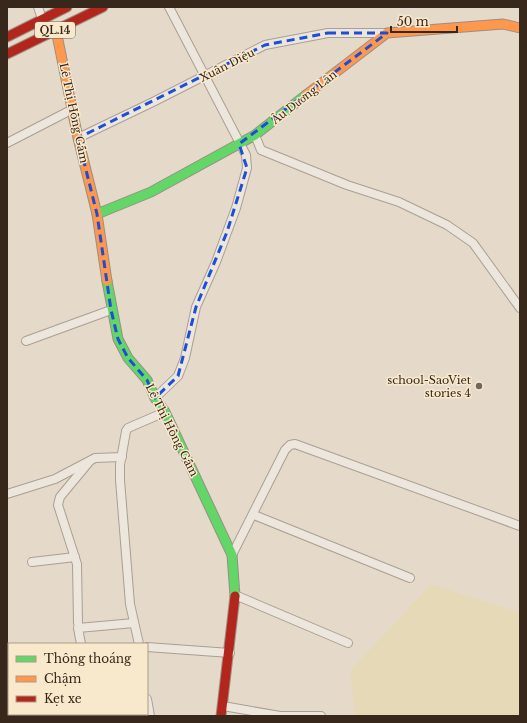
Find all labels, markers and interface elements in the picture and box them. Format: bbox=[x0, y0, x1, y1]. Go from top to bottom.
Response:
scale bar bbox=[391, 8, 457, 34]
text: 50 m bbox=[397, 14, 429, 29]
road number: QL.14 bbox=[35, 22, 75, 38]
street label: Xuân Diệu bbox=[197, 45, 258, 85]
street label: Lê Thị Hồng Gấm bbox=[57, 62, 92, 165]
street label: Âu Dương Lân bbox=[268, 67, 340, 128]
place label: school-SaoViet stories 4 bbox=[387, 373, 472, 400]
street label: Lê Thị Hồng Gấm bbox=[143, 381, 202, 479]
marker: school-SaoViet stories 4 bbox=[474, 381, 484, 391]
legend bbox=[8, 643, 148, 715]
text: Thông thoáng bbox=[44, 651, 132, 666]
text: Chậm bbox=[44, 671, 82, 686]
text: Kẹt xe bbox=[44, 691, 82, 706]

